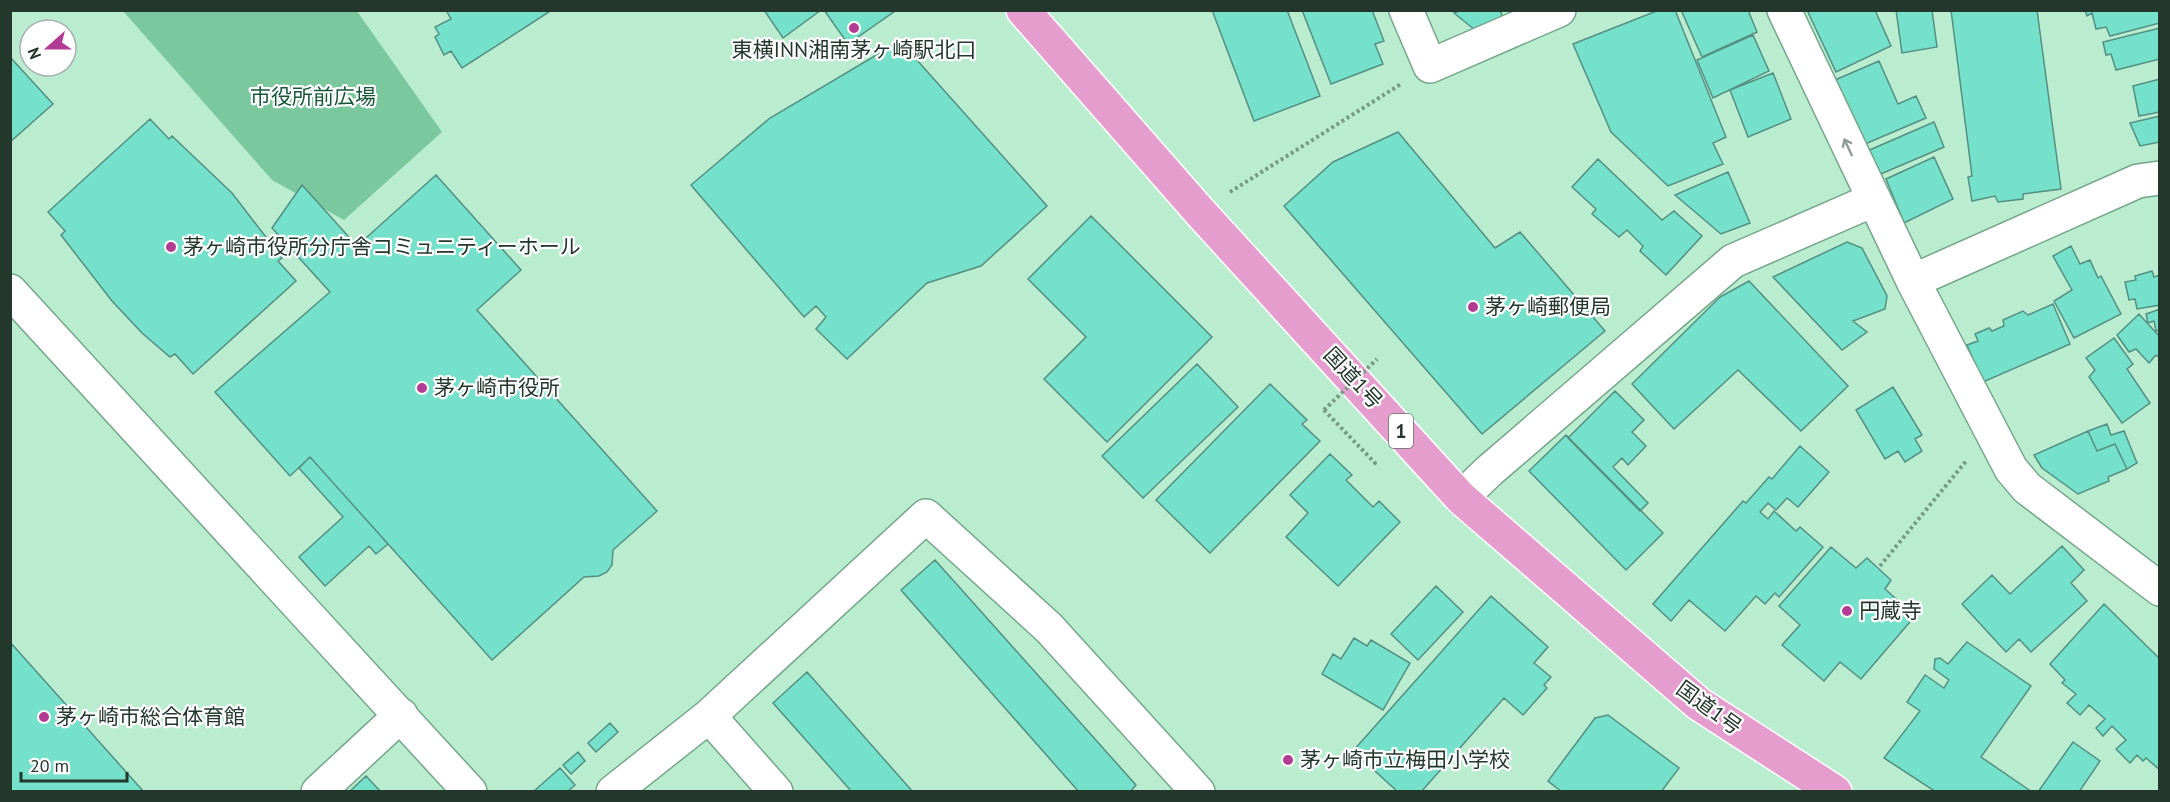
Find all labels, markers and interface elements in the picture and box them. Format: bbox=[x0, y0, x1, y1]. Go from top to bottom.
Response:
north arrow bbox=[18, 18, 78, 78]
marker: 東横INN湘南茅ヶ崎駅北口 bbox=[847, 21, 861, 35]
place label: 東横INN湘南茅ヶ崎駅北口 bbox=[732, 36, 976, 63]
text: N bbox=[23, 45, 45, 62]
park label: 市役所前広場 bbox=[250, 83, 376, 110]
one-way arrow bbox=[1842, 138, 1854, 156]
place label: 茅ヶ崎市役所分庁舎コミュニティーホール bbox=[183, 233, 581, 260]
marker: 茅ヶ崎市役所分庁舎コミュニティーホール bbox=[164, 240, 178, 254]
place label: 茅ヶ崎郵便局 bbox=[1485, 293, 1611, 320]
marker: 茅ヶ崎郵便局 bbox=[1466, 300, 1480, 314]
street label: 国道1号 bbox=[1318, 341, 1389, 414]
place label: 茅ヶ崎市役所 bbox=[434, 374, 560, 401]
marker: 茅ヶ崎市役所 bbox=[415, 381, 429, 395]
road number: 1 bbox=[1389, 414, 1413, 448]
place label: 円蔵寺 bbox=[1859, 597, 1922, 624]
marker: 円蔵寺 bbox=[1840, 604, 1854, 618]
street label: 国道1号 bbox=[1671, 675, 1747, 740]
place label: 茅ヶ崎市総合体育館 bbox=[56, 703, 245, 730]
marker: 茅ヶ崎市総合体育館 bbox=[37, 710, 51, 724]
scale bar bbox=[21, 745, 128, 783]
place label: 茅ヶ崎市立梅田小学校 bbox=[1300, 746, 1510, 773]
marker: 茅ヶ崎市立梅田小学校 bbox=[1281, 753, 1295, 767]
text: 20 m bbox=[30, 754, 69, 777]

